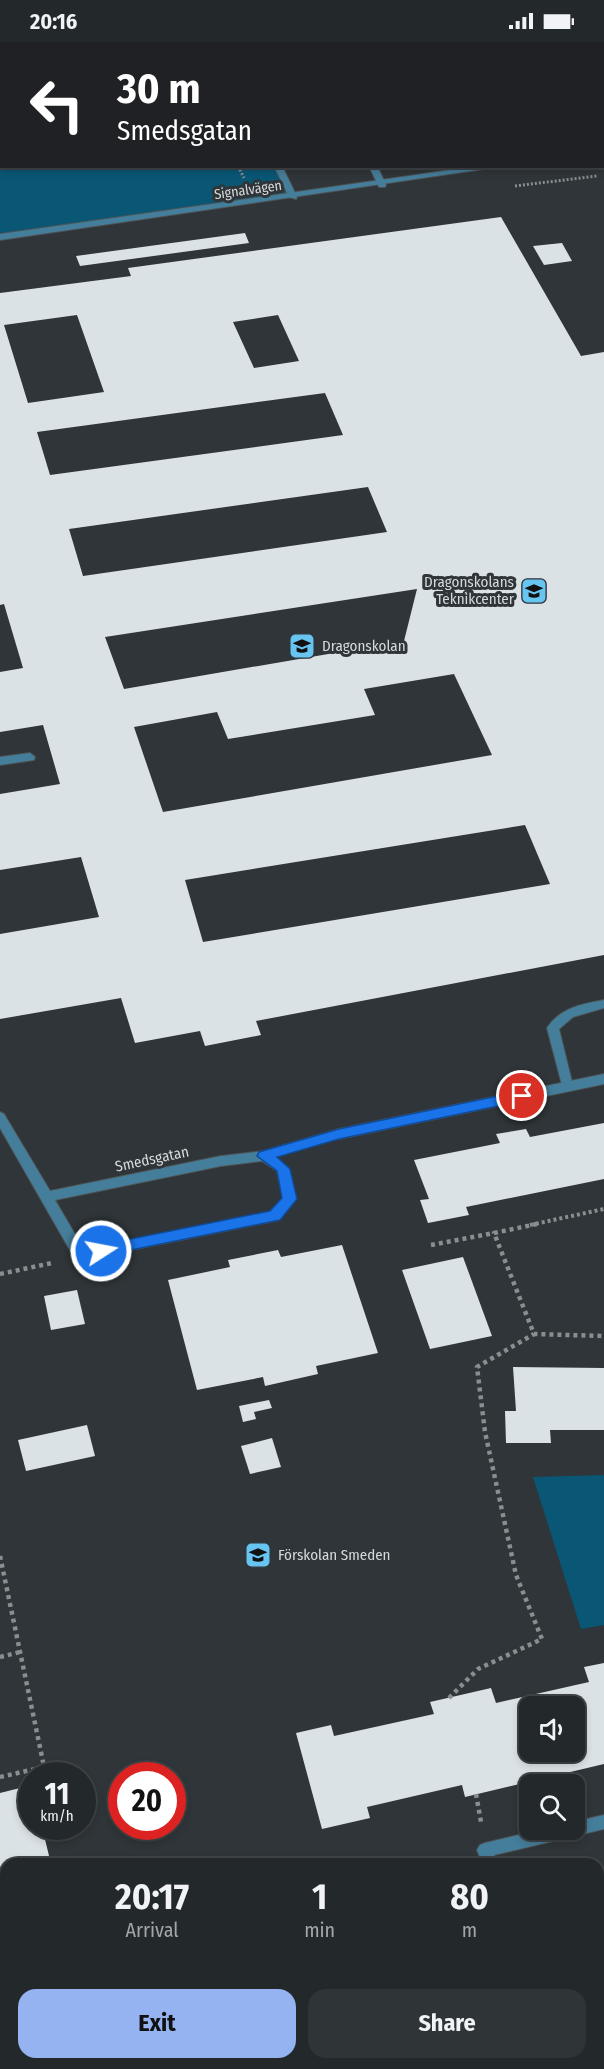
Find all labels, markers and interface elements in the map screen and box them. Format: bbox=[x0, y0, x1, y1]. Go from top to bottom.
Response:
text: 20:16 bbox=[30, 8, 77, 35]
text: 30 m bbox=[117, 64, 201, 114]
icon: left bbox=[18, 66, 96, 144]
text: Smedsgatan bbox=[117, 115, 252, 147]
street label: Signalvägen bbox=[213, 177, 283, 203]
place label: Dragonskolans Teknikcenter bbox=[424, 573, 515, 608]
school or university icon: Dragonskolans Teknikcenter bbox=[519, 576, 549, 606]
school or university icon: Dragonskolan bbox=[287, 631, 317, 661]
place label: Dragonskolan bbox=[322, 637, 406, 655]
pin bbox=[496, 1070, 547, 1121]
icon: arrive bbox=[505, 1079, 538, 1112]
street label: Smedsgatan bbox=[113, 1142, 191, 1176]
position arrow bbox=[69, 1219, 133, 1283]
school or university icon: Förskolan Smeden bbox=[243, 1540, 273, 1570]
place label: Förskolan Smeden bbox=[278, 1546, 391, 1564]
map controls bbox=[519, 1696, 585, 1840]
button: sound bbox=[519, 1696, 585, 1762]
speed limit sign: 20 bbox=[108, 1762, 186, 1840]
button: search bbox=[519, 1774, 585, 1840]
text: 11 bbox=[45, 1776, 69, 1812]
text: km/h bbox=[40, 1807, 74, 1825]
text: 20:17 bbox=[115, 1875, 189, 1919]
text: 1 bbox=[312, 1875, 327, 1919]
text: 80 bbox=[450, 1875, 489, 1919]
text: Arrival bbox=[126, 1918, 179, 1942]
text: min bbox=[304, 1918, 335, 1942]
text: m bbox=[462, 1918, 477, 1942]
button: Exit bbox=[18, 1989, 296, 2058]
button: Share bbox=[308, 1989, 586, 2058]

